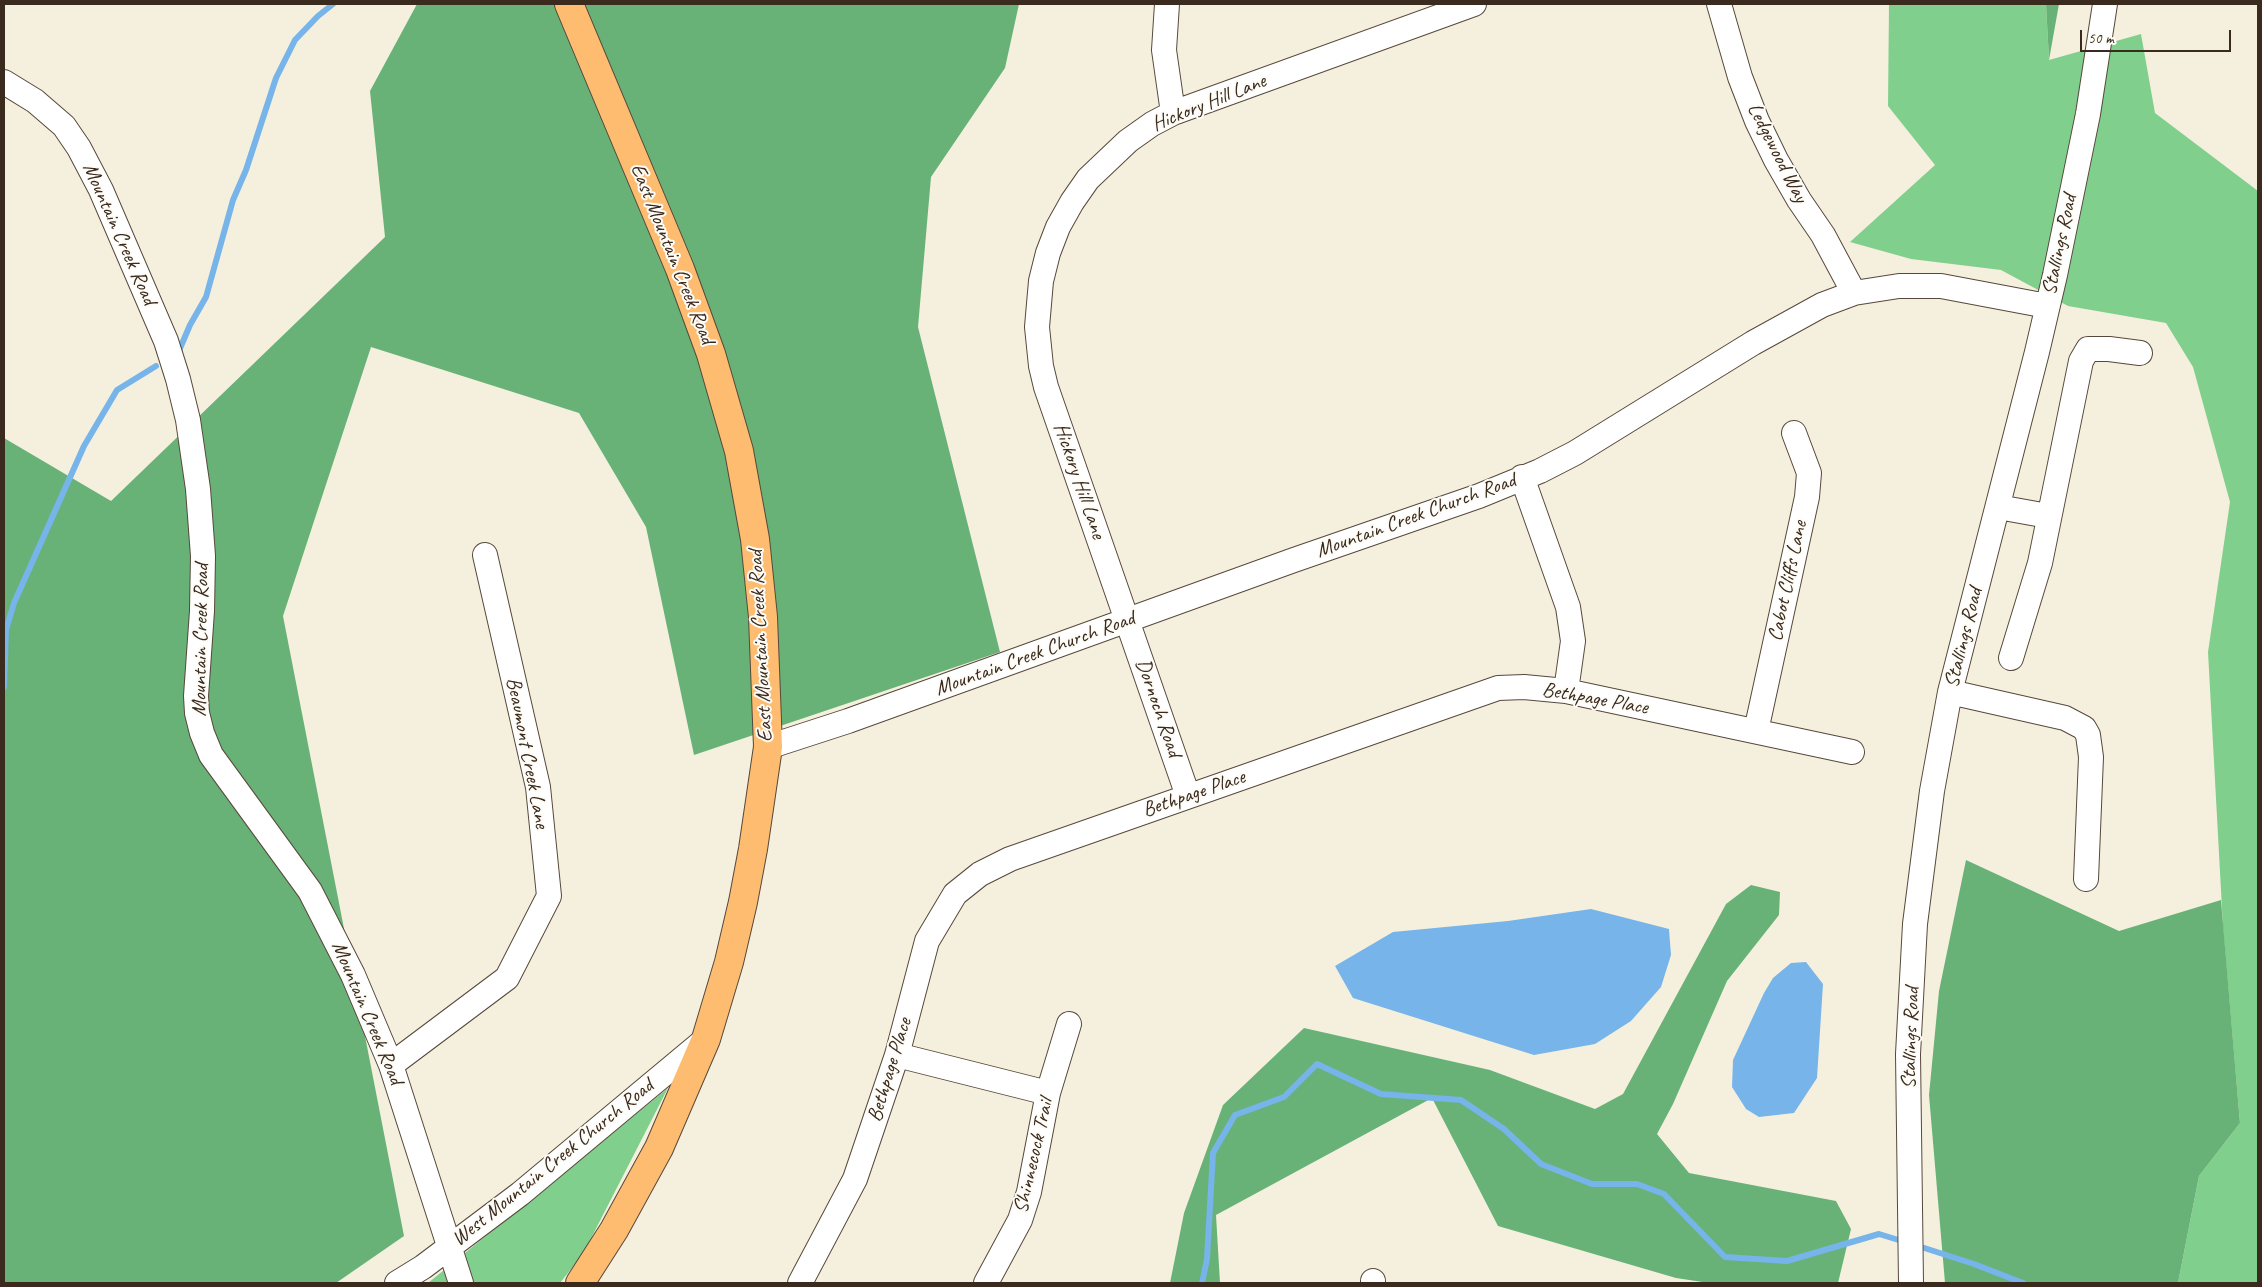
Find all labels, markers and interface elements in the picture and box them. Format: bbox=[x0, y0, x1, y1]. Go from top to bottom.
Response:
scale bar bbox=[2082, 20, 2233, 52]
text: 50 m bbox=[2088, 29, 2114, 48]
street label: Hickory Hill Lane bbox=[1148, 69, 1270, 137]
street label: Ledgewood Way bbox=[1741, 99, 1813, 207]
street label: Mountain Creek Road bbox=[76, 159, 162, 309]
street label: East Mountain Creek Road bbox=[624, 160, 720, 348]
street label: Stallings Road bbox=[2037, 192, 2083, 298]
street label: Hickory Hill Lane bbox=[1047, 420, 1111, 542]
street label: Mountain Creek Church Road bbox=[1313, 468, 1519, 564]
street label: Cabot Cliffs Lane bbox=[1763, 519, 1813, 643]
street label: East Mountain Creek Road bbox=[743, 549, 779, 743]
street label: Mountain Creek Road bbox=[187, 563, 215, 717]
street label: Stallings Road bbox=[1939, 585, 1989, 691]
street label: Mountain Creek Church Road bbox=[932, 606, 1138, 702]
street label: Dornoch Road bbox=[1129, 656, 1187, 760]
street label: Beaumont Creek Lane bbox=[500, 675, 554, 831]
street label: Bethpage Place bbox=[1540, 677, 1650, 721]
street label: Bethpage Place bbox=[1139, 765, 1249, 823]
street label: Mountain Creek Road bbox=[326, 938, 408, 1088]
street label: Stallings Road bbox=[1897, 987, 1925, 1089]
street label: Bethpage Place bbox=[862, 1015, 918, 1125]
street label: West Mountain Creek Church Road bbox=[447, 1074, 659, 1252]
street label: Shinnecock Trail bbox=[1009, 1096, 1059, 1216]

